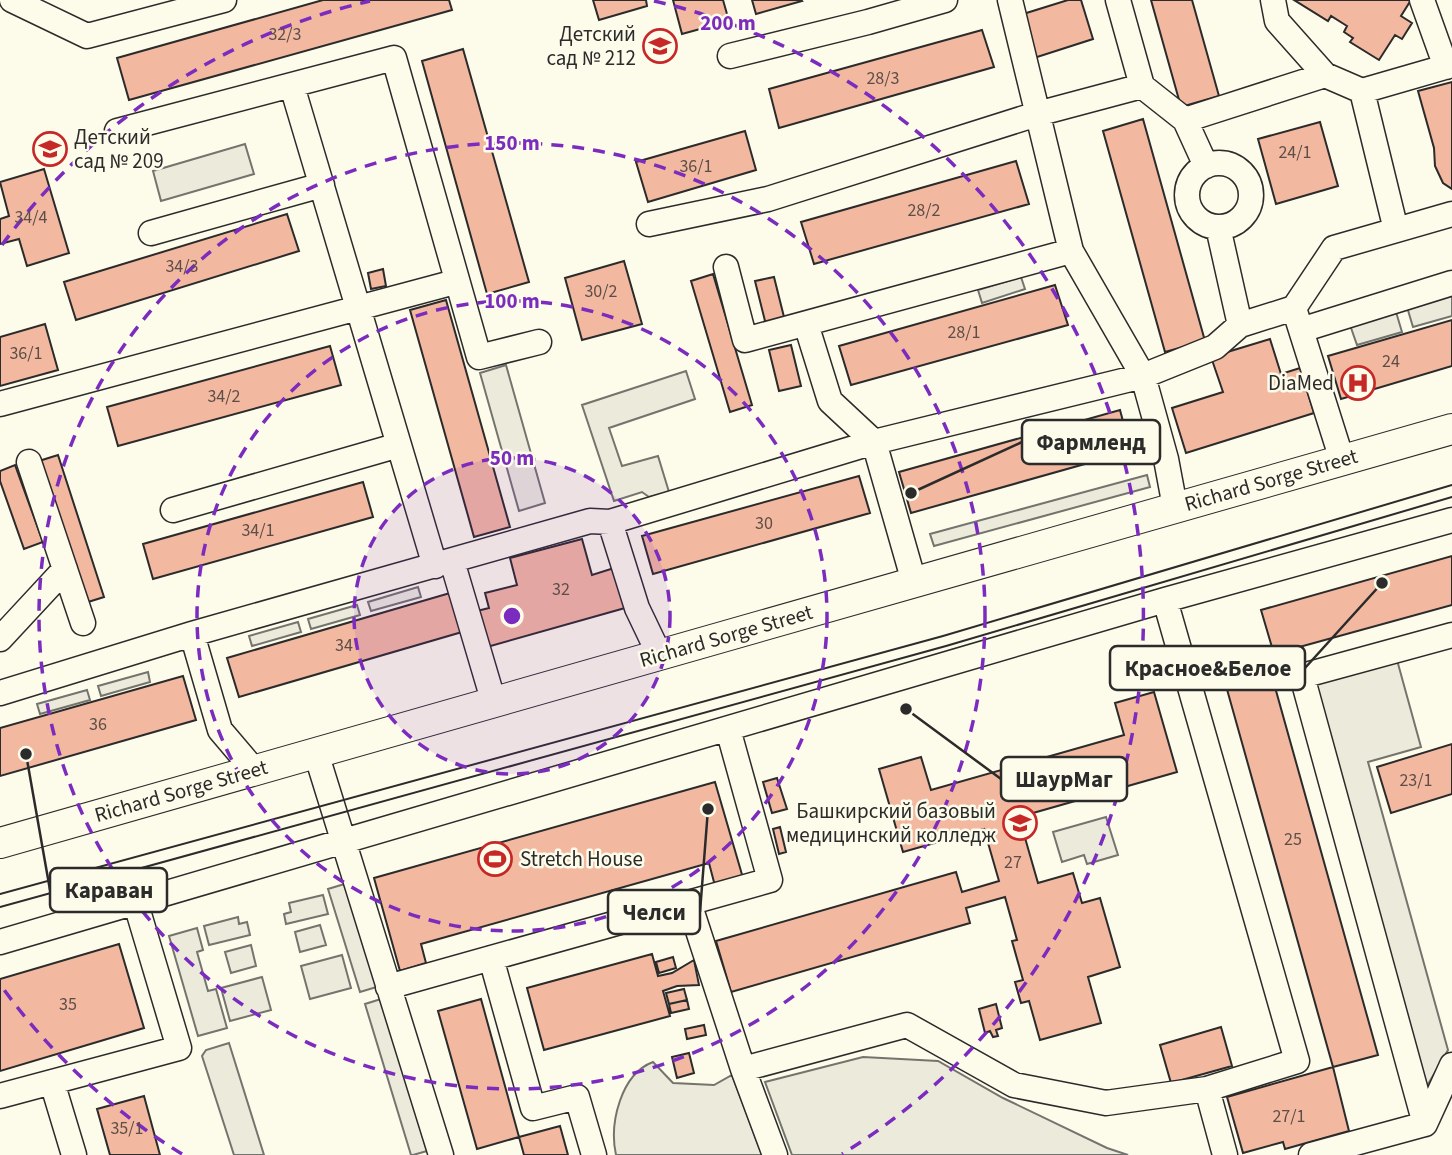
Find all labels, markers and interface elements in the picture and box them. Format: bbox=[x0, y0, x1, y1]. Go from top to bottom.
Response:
text: 200 m bbox=[700, 8, 756, 38]
place label: Детский сад № 212 bbox=[546, 19, 636, 73]
house number: 32/3 bbox=[268, 22, 302, 47]
school or university icon: Детский сад № 212 bbox=[641, 27, 679, 65]
house number: 28/3 bbox=[866, 66, 900, 91]
place label: Детский сад № 209 bbox=[74, 122, 164, 176]
text: 150 m bbox=[484, 128, 540, 158]
school or university icon: Детский сад № 209 bbox=[31, 130, 69, 168]
house number: 24/1 bbox=[1278, 140, 1312, 165]
house number: 36/1 bbox=[679, 154, 713, 179]
house number: 28/2 bbox=[907, 198, 941, 223]
house number: 34/4 bbox=[14, 205, 48, 230]
house number: 34/3 bbox=[165, 254, 199, 279]
house number: 30/2 bbox=[584, 279, 618, 304]
text: 100 m bbox=[484, 286, 540, 316]
house number: 28/1 bbox=[947, 320, 981, 345]
house number: 36/1 bbox=[9, 341, 43, 366]
house number: 24 bbox=[1382, 349, 1400, 374]
hospital icon: DiaMed bbox=[1339, 364, 1377, 402]
place label: DiaMed bbox=[1268, 368, 1334, 398]
house number: 34/2 bbox=[207, 384, 241, 409]
callout: Фармленд bbox=[1022, 420, 1160, 464]
text: Фармленд bbox=[1036, 426, 1146, 459]
street label: Richard Sorge Street bbox=[1181, 441, 1361, 519]
text: 50 m bbox=[490, 443, 534, 473]
house number: 30 bbox=[755, 511, 773, 536]
house number: 34/1 bbox=[241, 518, 275, 543]
house number: 32 bbox=[552, 577, 570, 602]
street label: Richard Sorge Street bbox=[636, 597, 816, 675]
centre of rings bbox=[500, 604, 524, 628]
house number: 34 bbox=[335, 633, 353, 658]
callout: Красное&Белое bbox=[1110, 646, 1305, 690]
text: Красное&Белое bbox=[1125, 652, 1292, 685]
house number: 36 bbox=[89, 712, 107, 737]
street label: Richard Sorge Street bbox=[91, 752, 271, 830]
callout: ШаурМаг bbox=[1001, 757, 1127, 801]
text: ШаурМаг bbox=[1015, 763, 1113, 796]
house number: 23/1 bbox=[1399, 768, 1433, 793]
place label: Башкирский базовый медицинский колледж bbox=[786, 796, 997, 850]
school or university icon: Башкирский базовый медицинский колледж bbox=[1001, 804, 1039, 842]
house number: 25 bbox=[1284, 827, 1302, 852]
sports icon: Stretch House bbox=[476, 840, 514, 878]
place label: Stretch House bbox=[520, 844, 643, 874]
house number: 27 bbox=[1004, 850, 1022, 875]
callout: Караван bbox=[50, 868, 167, 912]
text: Караван bbox=[65, 874, 153, 907]
callout: Челси bbox=[608, 890, 700, 934]
text: Челси bbox=[622, 896, 686, 929]
house number: 35 bbox=[59, 992, 77, 1017]
house number: 27/1 bbox=[1272, 1104, 1306, 1129]
house number: 35/1 bbox=[110, 1116, 144, 1141]

